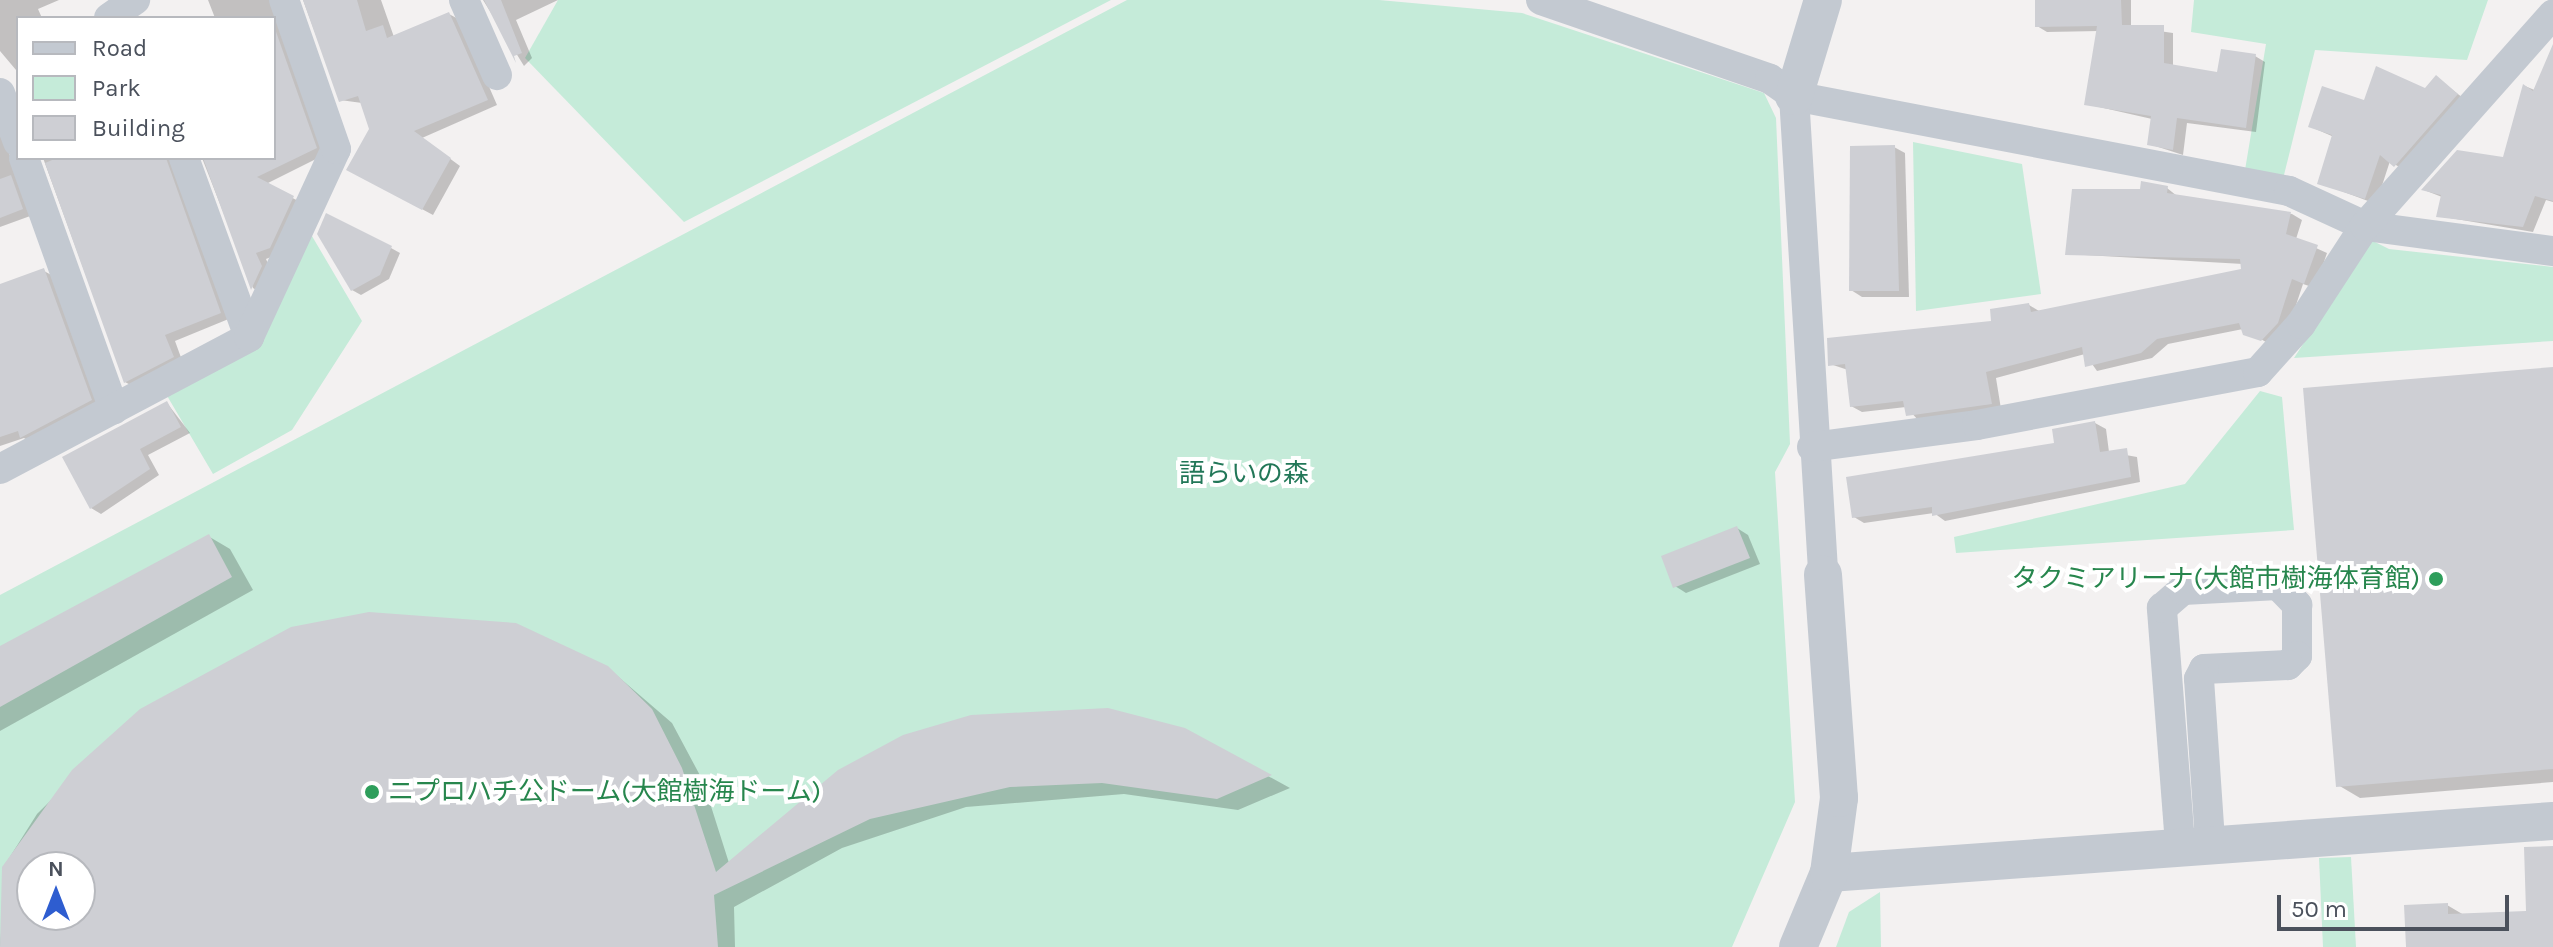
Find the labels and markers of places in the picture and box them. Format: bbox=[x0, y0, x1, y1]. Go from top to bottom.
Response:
place label: タクミアリーナ(大館市樹海体育館) bbox=[2012, 563, 2420, 595]
marker: タクミアリーナ(大館市樹海体育館) bbox=[2427, 570, 2445, 588]
place label: ニプロハチ公ドーム(大館樹海ドーム) bbox=[388, 776, 822, 808]
marker: ニプロハチ公ドーム(大館樹海ドーム) bbox=[363, 783, 381, 801]

